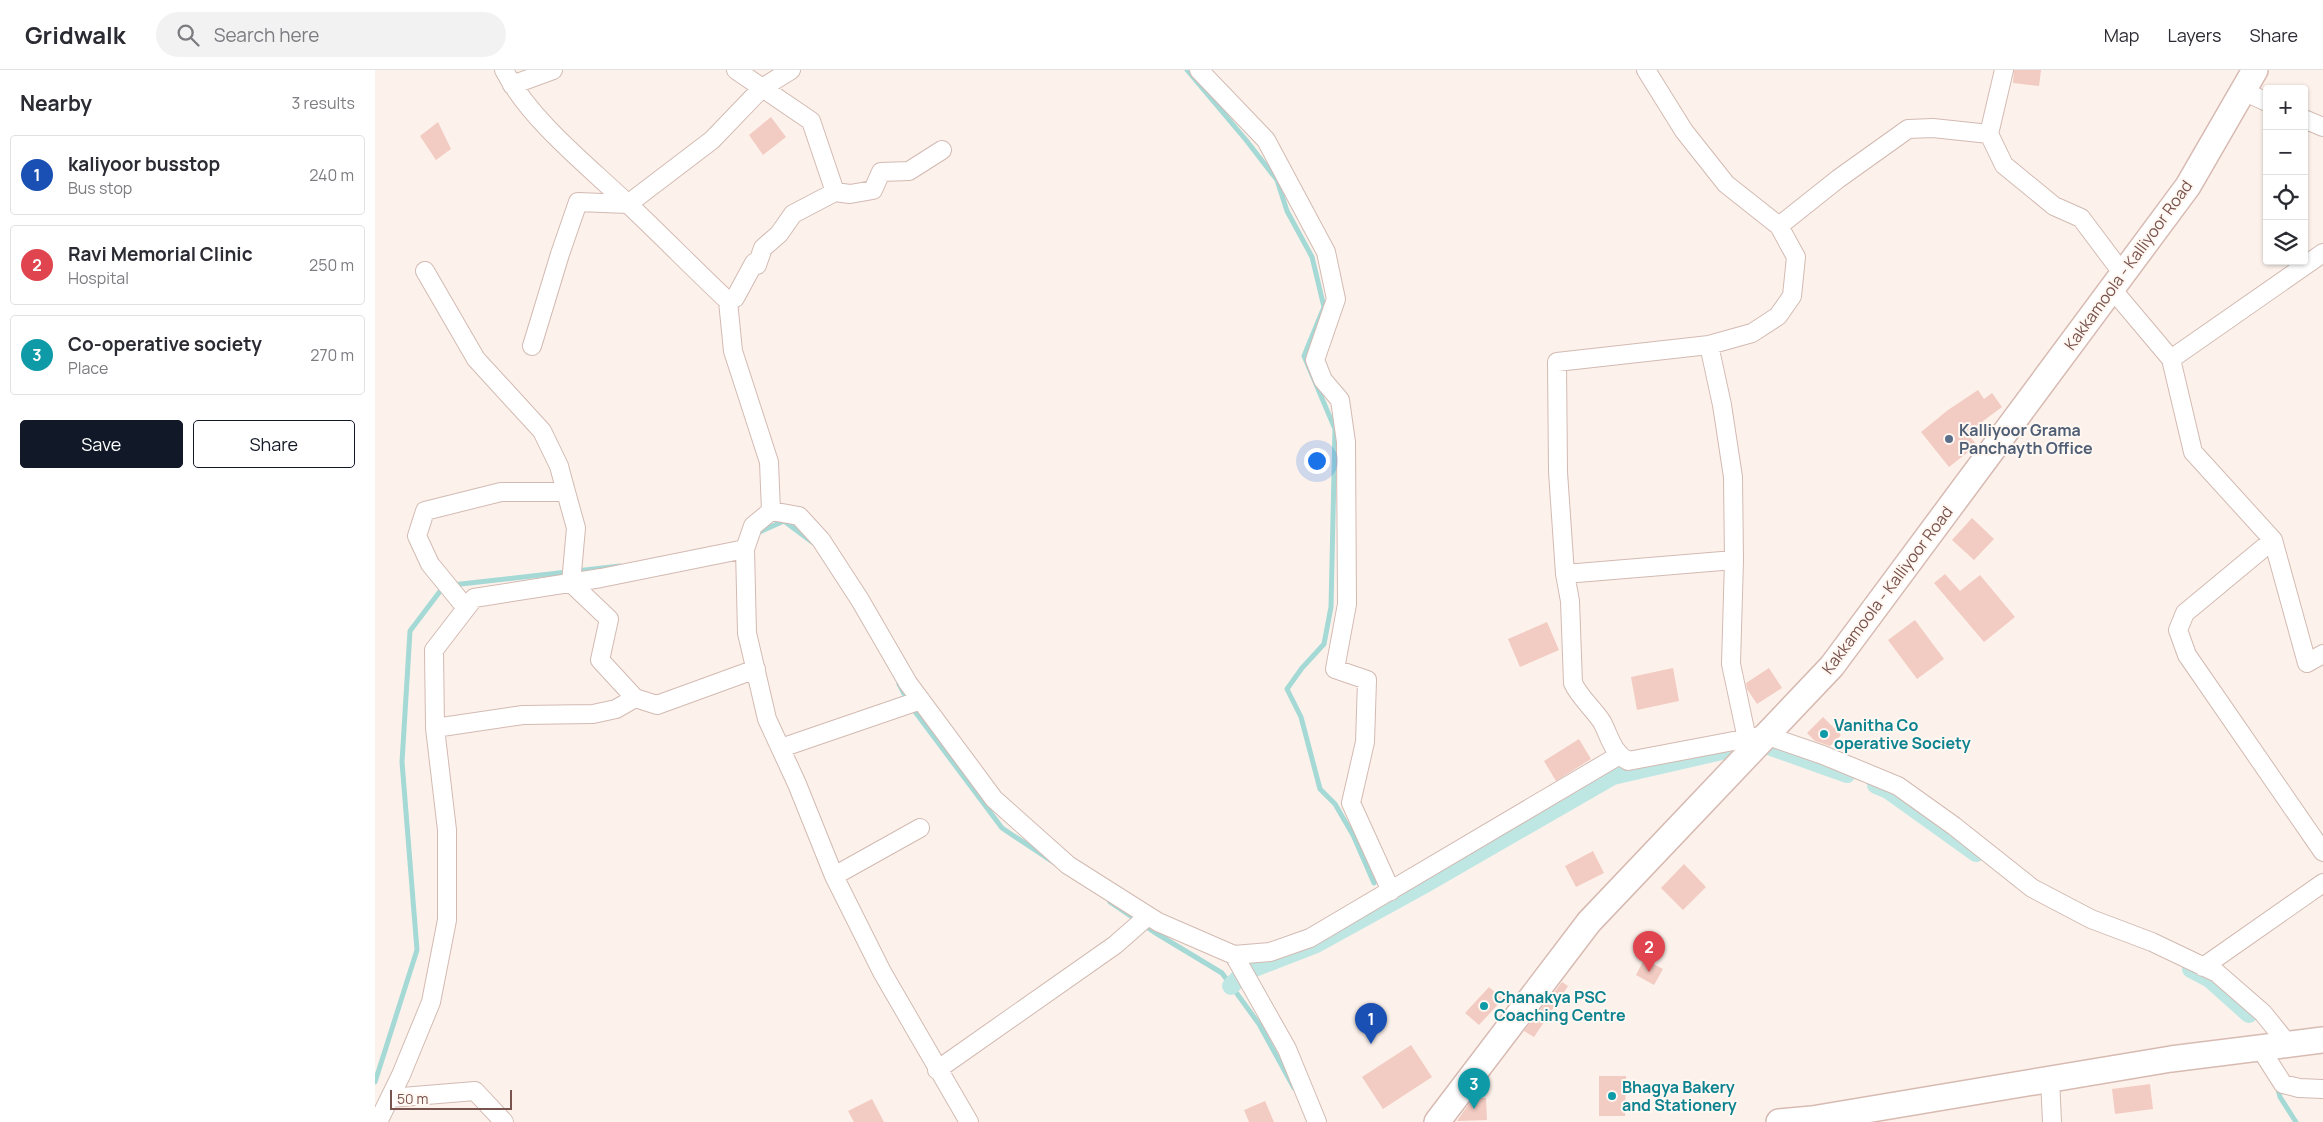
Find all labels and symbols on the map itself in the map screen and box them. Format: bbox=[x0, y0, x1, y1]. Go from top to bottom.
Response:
street label: Kakkamoola - Kalliyoor Road bbox=[2059, 176, 2197, 354]
place label: Kalliyoor Grama Panchayth Office bbox=[1959, 419, 2093, 459]
marker: Kalliyoor Grama Panchayth Office bbox=[1943, 433, 1955, 445]
your location bbox=[1304, 448, 1330, 474]
street label: Kakkamoola - Kalliyoor Road bbox=[1817, 502, 1957, 678]
place label: Vanitha Co operative Society bbox=[1834, 714, 1971, 754]
marker: Vanitha Co operative Society bbox=[1818, 728, 1830, 740]
pin: 2 bbox=[1633, 931, 1665, 972]
place label: Chanakya PSC Coaching Centre bbox=[1494, 986, 1626, 1026]
marker: Chanakya PSC Coaching Centre bbox=[1478, 1000, 1490, 1012]
pin: 1 bbox=[1355, 1003, 1387, 1044]
pin: 3 bbox=[1458, 1068, 1490, 1109]
place label: Bhagya Bakery and Stationery bbox=[1622, 1076, 1737, 1116]
scale bar bbox=[390, 1087, 513, 1110]
marker: Bhagya Bakery and Stationery bbox=[1606, 1090, 1618, 1102]

